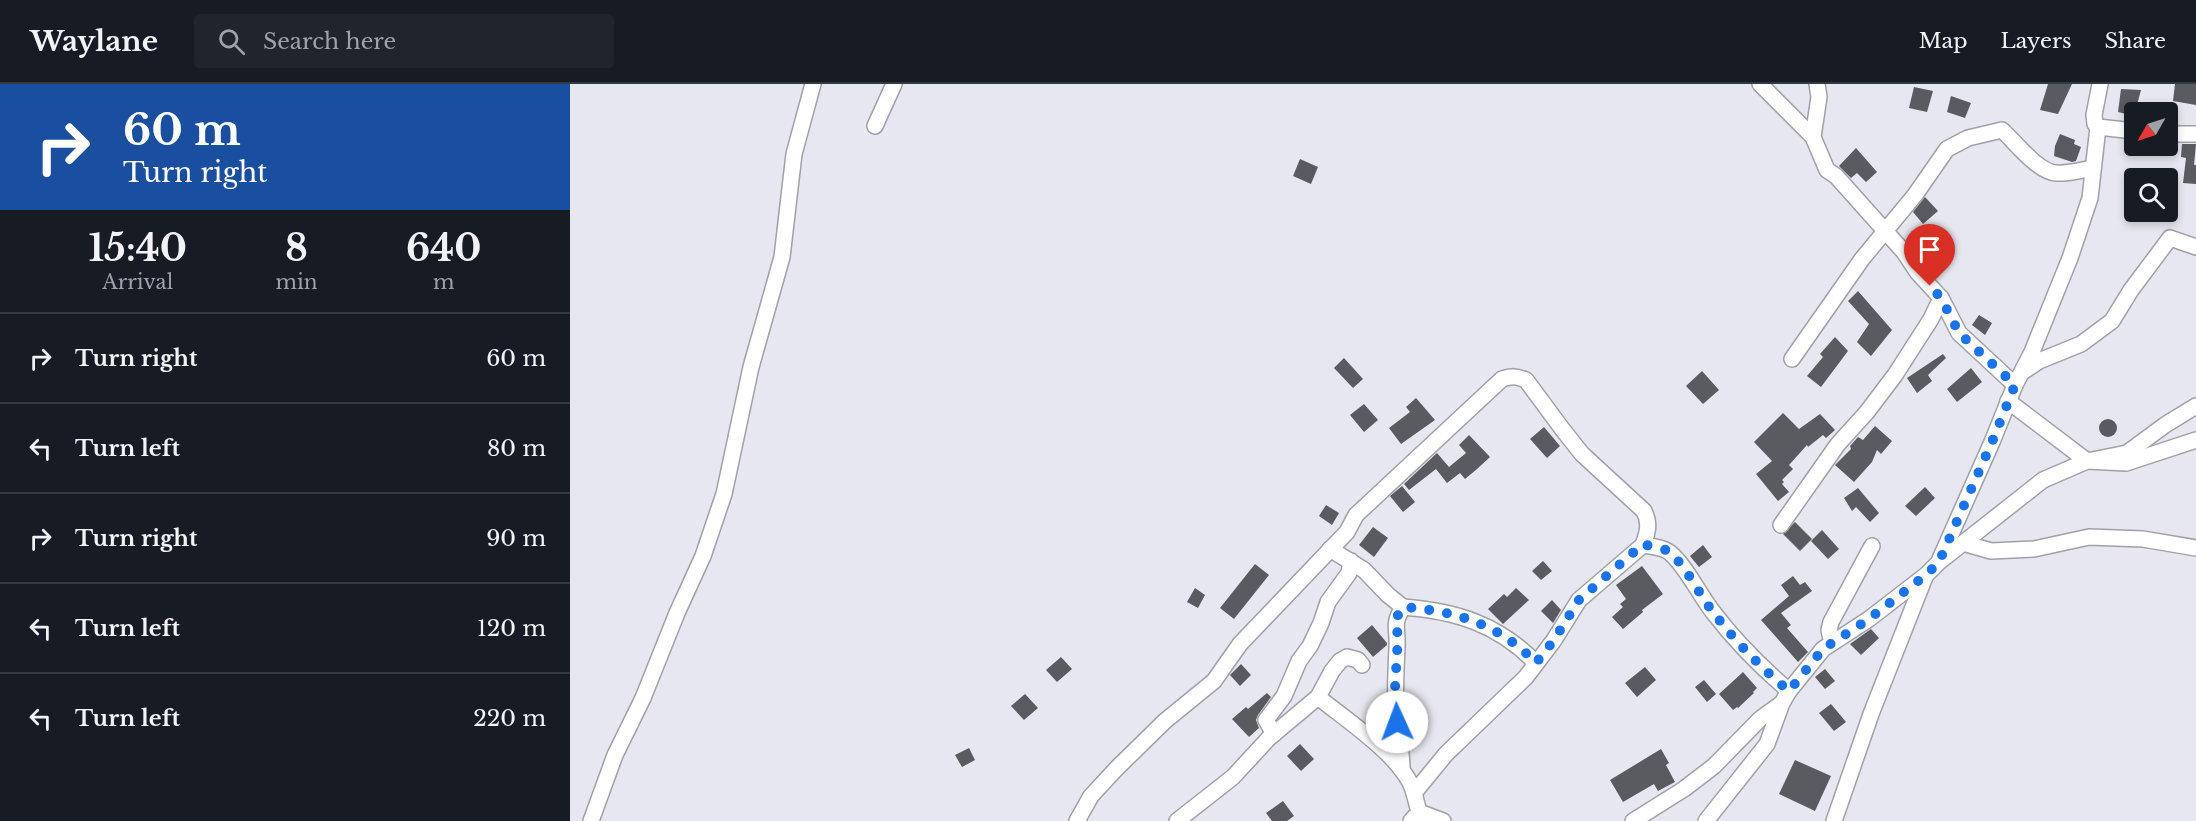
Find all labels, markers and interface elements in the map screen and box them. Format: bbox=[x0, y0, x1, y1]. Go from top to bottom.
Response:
search box bbox=[194, 14, 614, 68]
text: Waylane bbox=[30, 24, 158, 59]
icon: search bbox=[215, 25, 248, 58]
text: Search here bbox=[263, 28, 396, 55]
text: Map bbox=[1919, 28, 1968, 54]
text: Layers bbox=[2001, 28, 2072, 54]
text: Share bbox=[2105, 28, 2166, 54]
north arrow bbox=[2124, 102, 2178, 156]
map controls bbox=[2124, 102, 2178, 222]
text: 60 m bbox=[123, 104, 241, 156]
icon: right bbox=[24, 108, 102, 186]
text: Turn right bbox=[123, 156, 267, 189]
button: search bbox=[2124, 168, 2178, 222]
pin bbox=[1904, 224, 1955, 286]
text: 15:40 bbox=[89, 226, 187, 271]
text: 8 bbox=[285, 226, 308, 271]
text: 640 bbox=[406, 226, 481, 271]
icon: arrive bbox=[1913, 233, 1946, 266]
text: Arrival bbox=[102, 270, 173, 294]
text: min bbox=[276, 270, 318, 294]
text: m bbox=[433, 270, 455, 294]
icon: right bbox=[24, 342, 57, 375]
text: Turn right bbox=[75, 345, 197, 372]
text: 60 m bbox=[486, 345, 546, 372]
icon: left bbox=[24, 432, 57, 465]
text: Turn left bbox=[75, 435, 180, 462]
text: 80 m bbox=[487, 435, 546, 462]
icon: right bbox=[24, 522, 57, 555]
text: Turn right bbox=[75, 525, 197, 552]
text: 90 m bbox=[486, 525, 546, 552]
icon: left bbox=[24, 612, 57, 645]
text: Turn left bbox=[75, 615, 180, 642]
text: 120 m bbox=[477, 615, 546, 642]
position arrow bbox=[1365, 690, 1429, 754]
icon: left bbox=[24, 702, 57, 735]
text: Turn left bbox=[75, 705, 180, 732]
text: 220 m bbox=[473, 705, 546, 732]

